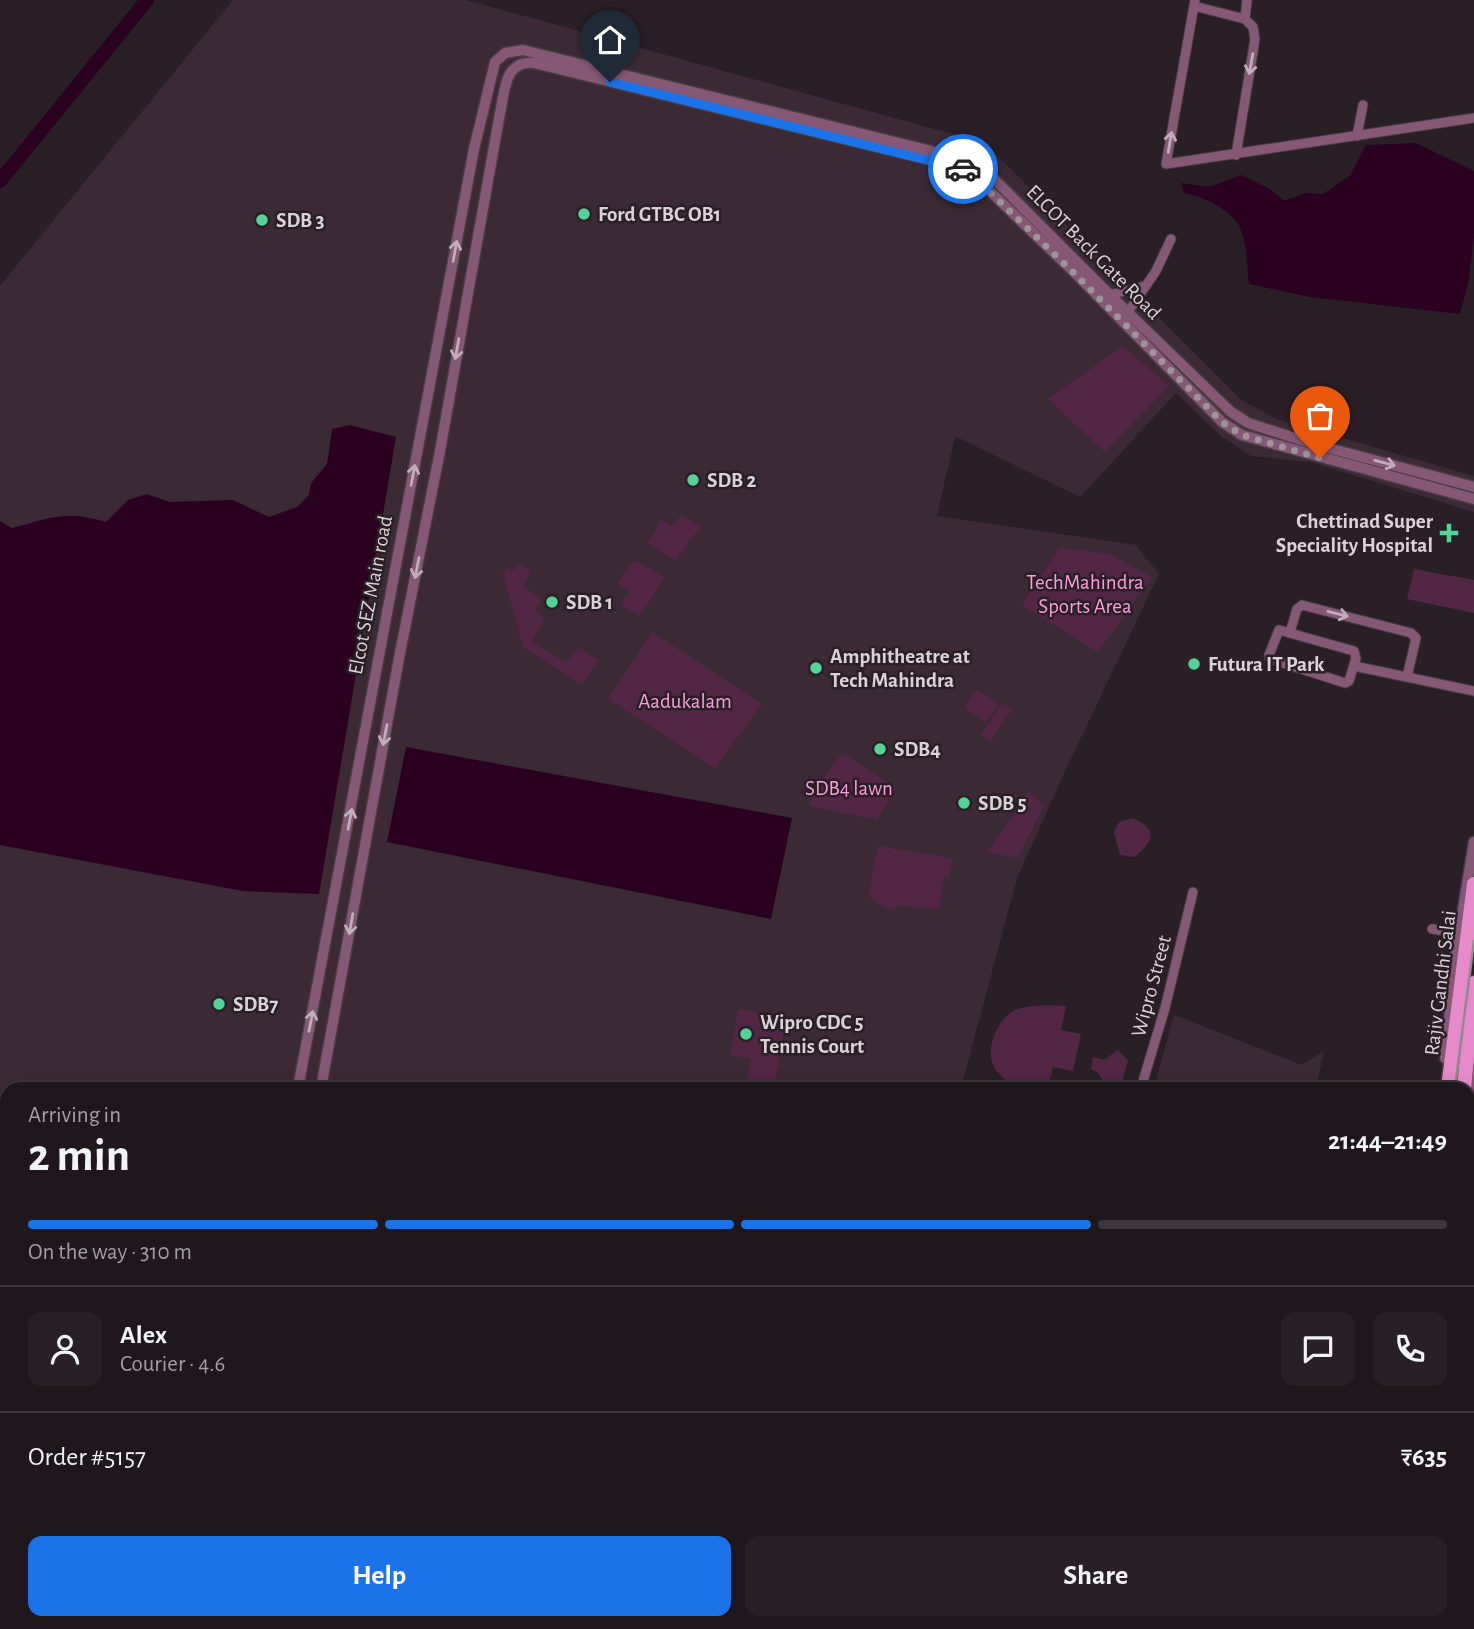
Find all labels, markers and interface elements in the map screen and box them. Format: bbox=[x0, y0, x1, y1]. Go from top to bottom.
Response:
pin bbox=[580, 10, 640, 82]
icon: home bbox=[591, 21, 629, 59]
one-way arrow bbox=[1244, 52, 1257, 75]
one-way arrow bbox=[1164, 131, 1177, 154]
courier bbox=[928, 134, 998, 204]
icon: car bbox=[944, 150, 982, 188]
street label: ELCOT Back Gate Road bbox=[1022, 181, 1165, 324]
place label: Ford GTBC OB1 bbox=[598, 204, 721, 225]
marker: Ford GTBC OB1 bbox=[576, 206, 592, 222]
place label: SDB 3 bbox=[276, 210, 325, 231]
marker: SDB 3 bbox=[254, 212, 270, 228]
one-way arrow bbox=[449, 240, 462, 263]
one-way arrow bbox=[450, 337, 463, 360]
pin bbox=[1290, 386, 1350, 458]
icon: bag bbox=[1301, 397, 1339, 435]
one-way arrow bbox=[1373, 457, 1396, 470]
one-way arrow bbox=[406, 464, 420, 487]
place label: SDB 2 bbox=[707, 470, 756, 491]
marker: SDB 2 bbox=[685, 472, 701, 488]
place label: Chettinad Super Speciality Hospital bbox=[1276, 511, 1434, 556]
street label: Elcot SEZ Main road bbox=[345, 514, 396, 676]
marker: Chettinad Super Speciality Hospital bbox=[1439, 523, 1459, 543]
one-way arrow bbox=[409, 556, 423, 579]
park label: TechMahindra Sports Area bbox=[1026, 572, 1144, 617]
place label: SDB 1 bbox=[566, 592, 613, 613]
marker: SDB 1 bbox=[544, 594, 560, 610]
one-way arrow bbox=[1326, 608, 1349, 621]
place label: Amphitheatre at Tech Mahindra bbox=[830, 646, 970, 691]
place label: Futura IT Park bbox=[1208, 654, 1325, 675]
marker: Futura IT Park bbox=[1186, 656, 1202, 672]
marker: Amphitheatre at Tech Mahindra bbox=[808, 660, 824, 676]
park label: Aadukalam bbox=[638, 691, 732, 712]
one-way arrow bbox=[378, 723, 392, 746]
place label: SDB4 bbox=[894, 739, 941, 760]
marker: SDB4 bbox=[872, 741, 888, 757]
park label: SDB4 lawn bbox=[805, 778, 893, 799]
place label: SDB 5 bbox=[978, 793, 1027, 814]
marker: SDB 5 bbox=[956, 795, 972, 811]
one-way arrow bbox=[344, 808, 357, 831]
street label: Rajiv Gandhi Salai bbox=[1421, 909, 1460, 1057]
one-way arrow bbox=[344, 912, 357, 935]
street label: Wipro Street bbox=[1128, 933, 1175, 1039]
place label: SDB7 bbox=[233, 994, 278, 1015]
marker: SDB7 bbox=[211, 996, 227, 1012]
one-way arrow bbox=[305, 1010, 319, 1033]
place label: Wipro CDC 5 Tennis Court bbox=[760, 1012, 864, 1057]
marker: Wipro CDC 5 Tennis Court bbox=[738, 1026, 754, 1042]
text: Arriving in bbox=[28, 1104, 121, 1127]
text: 21:44–21:49 bbox=[1328, 1128, 1447, 1154]
text: 2 min bbox=[28, 1133, 130, 1179]
text: On the way · 310 m bbox=[28, 1241, 192, 1264]
button: person bbox=[28, 1312, 102, 1386]
button: chat bbox=[1281, 1312, 1355, 1386]
button: phone bbox=[1373, 1312, 1447, 1386]
text: Alex bbox=[120, 1322, 167, 1348]
text: Courier · 4.6 bbox=[120, 1353, 225, 1376]
text: Order #5157 bbox=[28, 1444, 146, 1470]
text: ₹635 bbox=[1401, 1444, 1447, 1470]
button: Help bbox=[28, 1536, 731, 1616]
button: Share bbox=[745, 1536, 1447, 1616]

